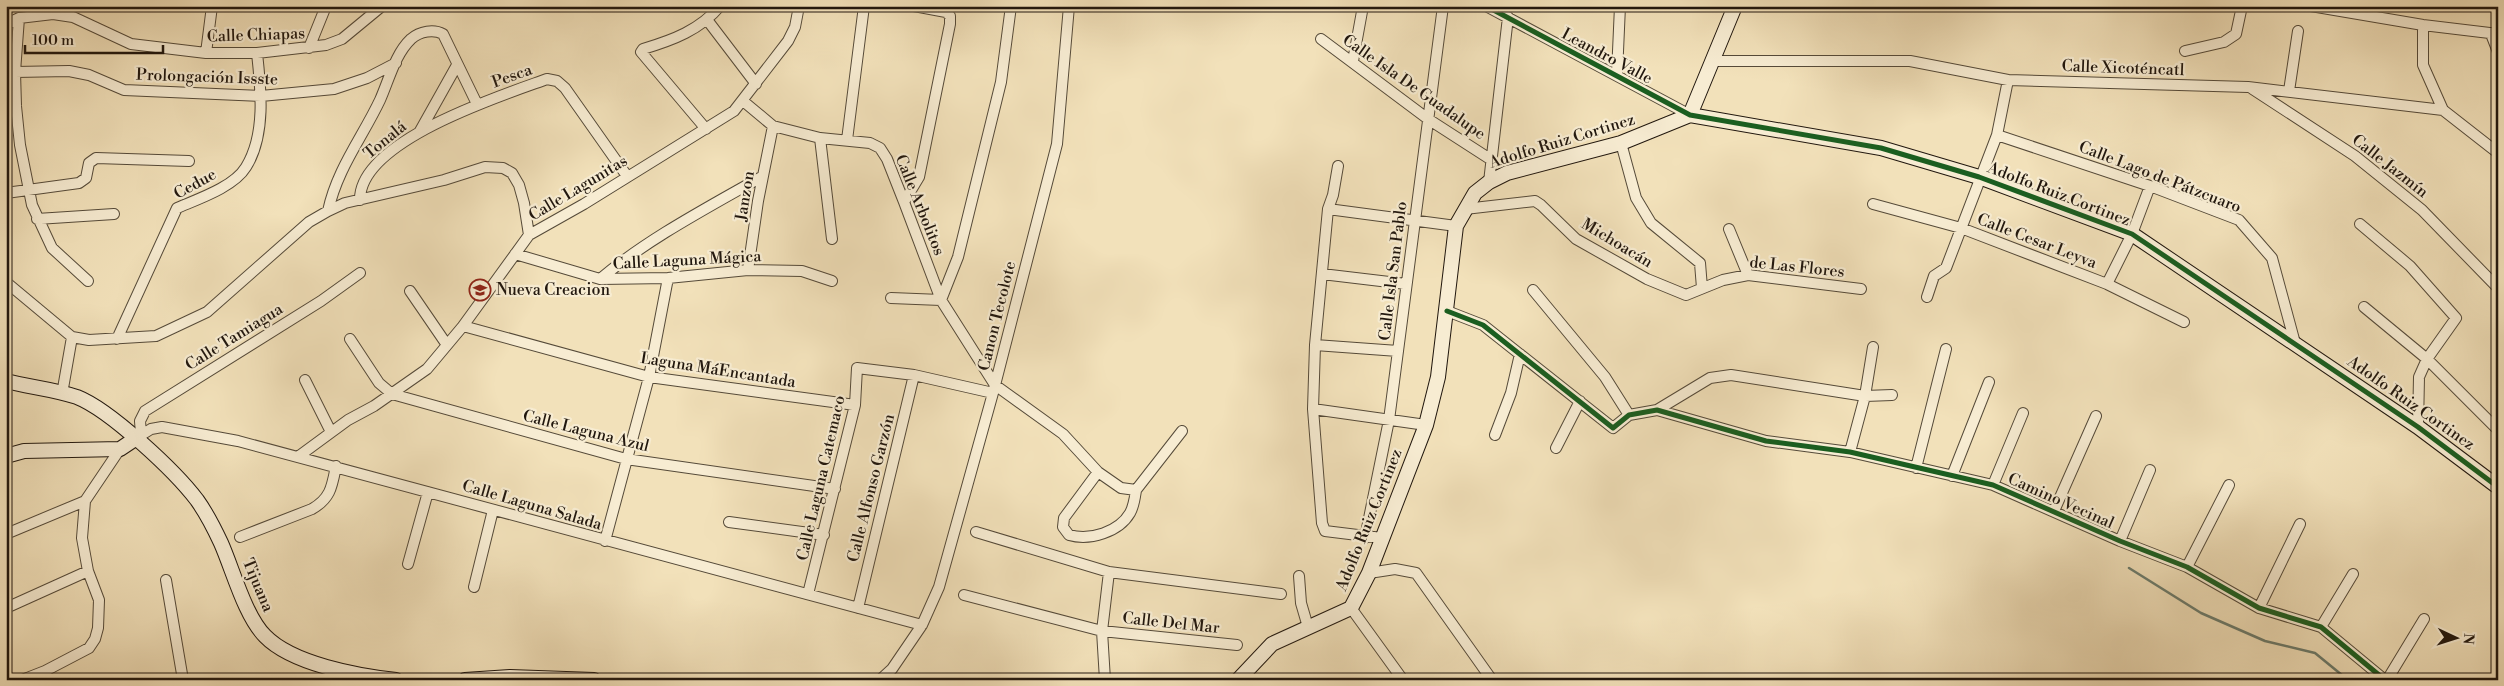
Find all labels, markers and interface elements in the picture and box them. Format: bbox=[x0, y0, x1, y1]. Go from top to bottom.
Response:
scale bar bbox=[25, 22, 162, 54]
street label: Calle Chiapas bbox=[207, 23, 305, 47]
street label: Leandro Valle bbox=[1558, 24, 1656, 88]
street label: Calle Isla De Guadalupe bbox=[1339, 30, 1489, 144]
text: 100 m bbox=[32, 31, 74, 50]
street label: Calle Xicoténcatl bbox=[2061, 56, 2185, 80]
street label: Pesca bbox=[489, 59, 536, 92]
street label: Prolongación Issste bbox=[136, 65, 278, 89]
street label: Adolfo Ruiz Cortinez bbox=[1486, 109, 1637, 173]
street label: Tonalá bbox=[360, 116, 411, 163]
street label: Calle Jazmín bbox=[2348, 130, 2432, 202]
street label: Calle Lago de Pátzcuaro bbox=[2076, 137, 2244, 217]
street label: Calle Lagunitas bbox=[525, 151, 631, 225]
street label: Calle Arbolitos bbox=[891, 152, 949, 258]
street label: Adolfo Ruiz Cortinez bbox=[1984, 157, 2133, 230]
street label: Cedue bbox=[170, 164, 220, 204]
street label: Janzon bbox=[731, 169, 759, 224]
street label: Calle Isla San Pablo bbox=[1375, 200, 1411, 342]
street label: Calle Cesar Leyva bbox=[1974, 209, 2101, 273]
street label: Michoacán bbox=[1578, 214, 1657, 272]
street label: Calle Laguna Mágica bbox=[612, 246, 763, 274]
street label: de Las Flores bbox=[1748, 252, 1846, 282]
street label: Canon Tecolote bbox=[974, 259, 1020, 373]
school or university icon: Nueva Creacion bbox=[468, 278, 492, 302]
place label: Nueva Creacion bbox=[496, 280, 610, 300]
street label: Calle Tamiagua bbox=[182, 299, 287, 375]
street label: Laguna MáEncantada bbox=[639, 348, 798, 392]
street label: Adolfo Ruiz Cortinez bbox=[2342, 351, 2479, 455]
street label: Calle Laguna Catemaco bbox=[792, 393, 850, 563]
street label: Calle Laguna Azul bbox=[521, 406, 651, 456]
street label: Calle Alfonso Garzón bbox=[843, 411, 899, 564]
street label: Adolfo Ruiz Cortinez bbox=[1331, 446, 1407, 595]
street label: Camino Vecinal bbox=[2005, 469, 2117, 533]
street label: Calle Laguna Salada bbox=[460, 476, 605, 535]
street label: Tijuana bbox=[238, 555, 279, 616]
street label: Calle Del Mar bbox=[1121, 608, 1221, 638]
north arrow bbox=[2432, 614, 2482, 664]
text: N bbox=[2459, 633, 2477, 645]

